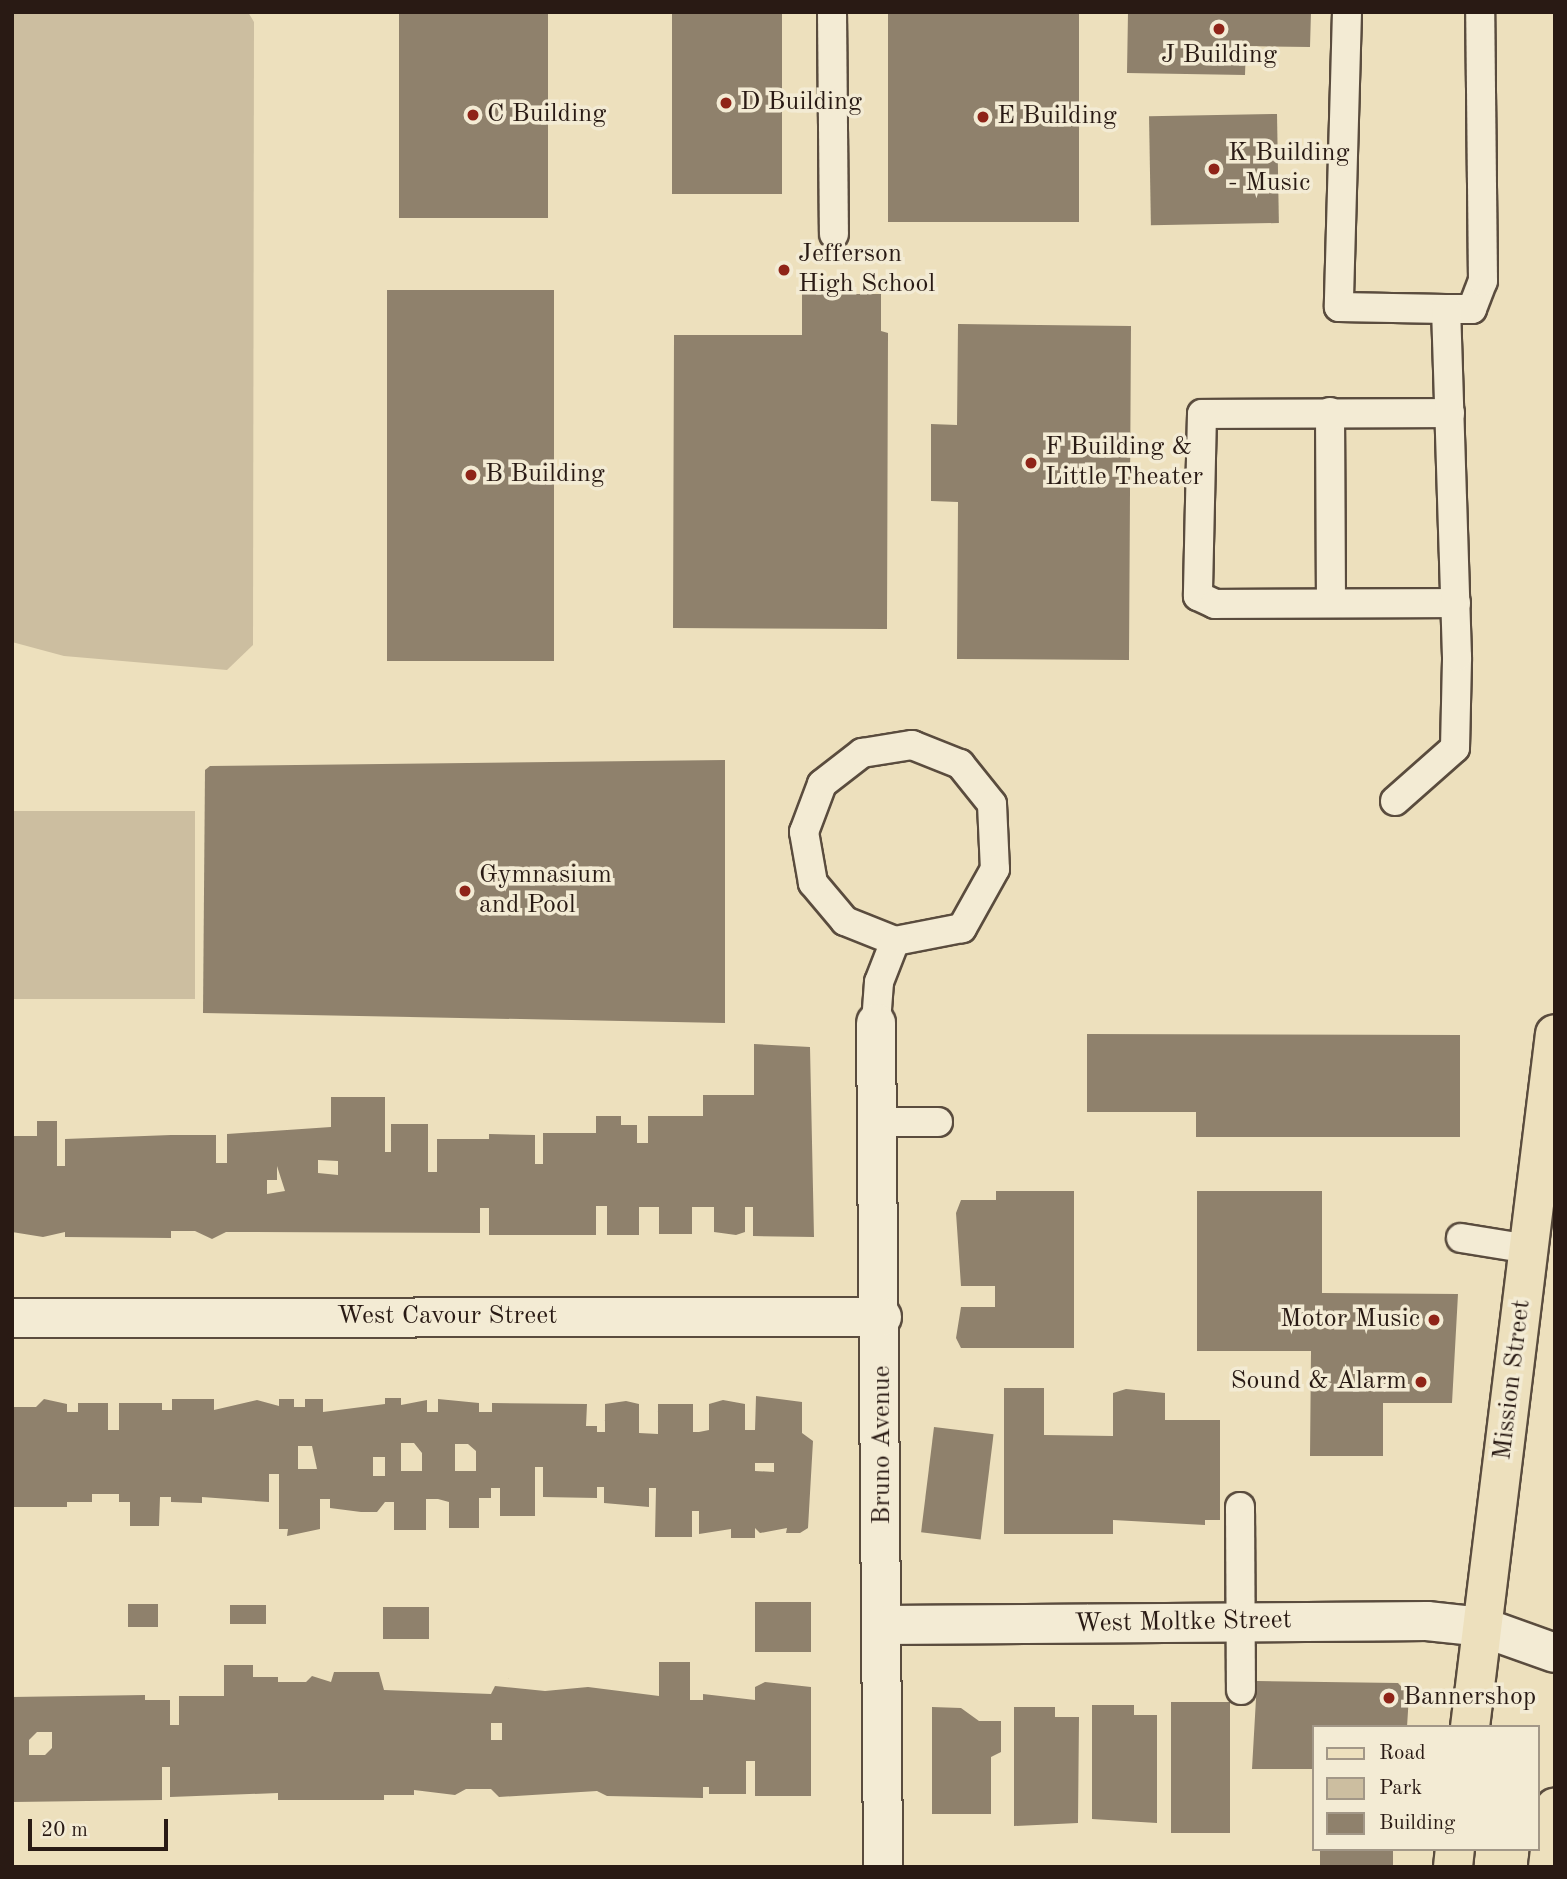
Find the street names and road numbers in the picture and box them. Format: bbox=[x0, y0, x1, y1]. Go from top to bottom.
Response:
street label: Mission Street bbox=[1488, 1298, 1538, 1462]
street label: West Cavour Street bbox=[337, 1301, 557, 1333]
street label: Bruno Avenue bbox=[867, 1365, 899, 1525]
street label: West Moltke Street bbox=[1074, 1606, 1292, 1640]

